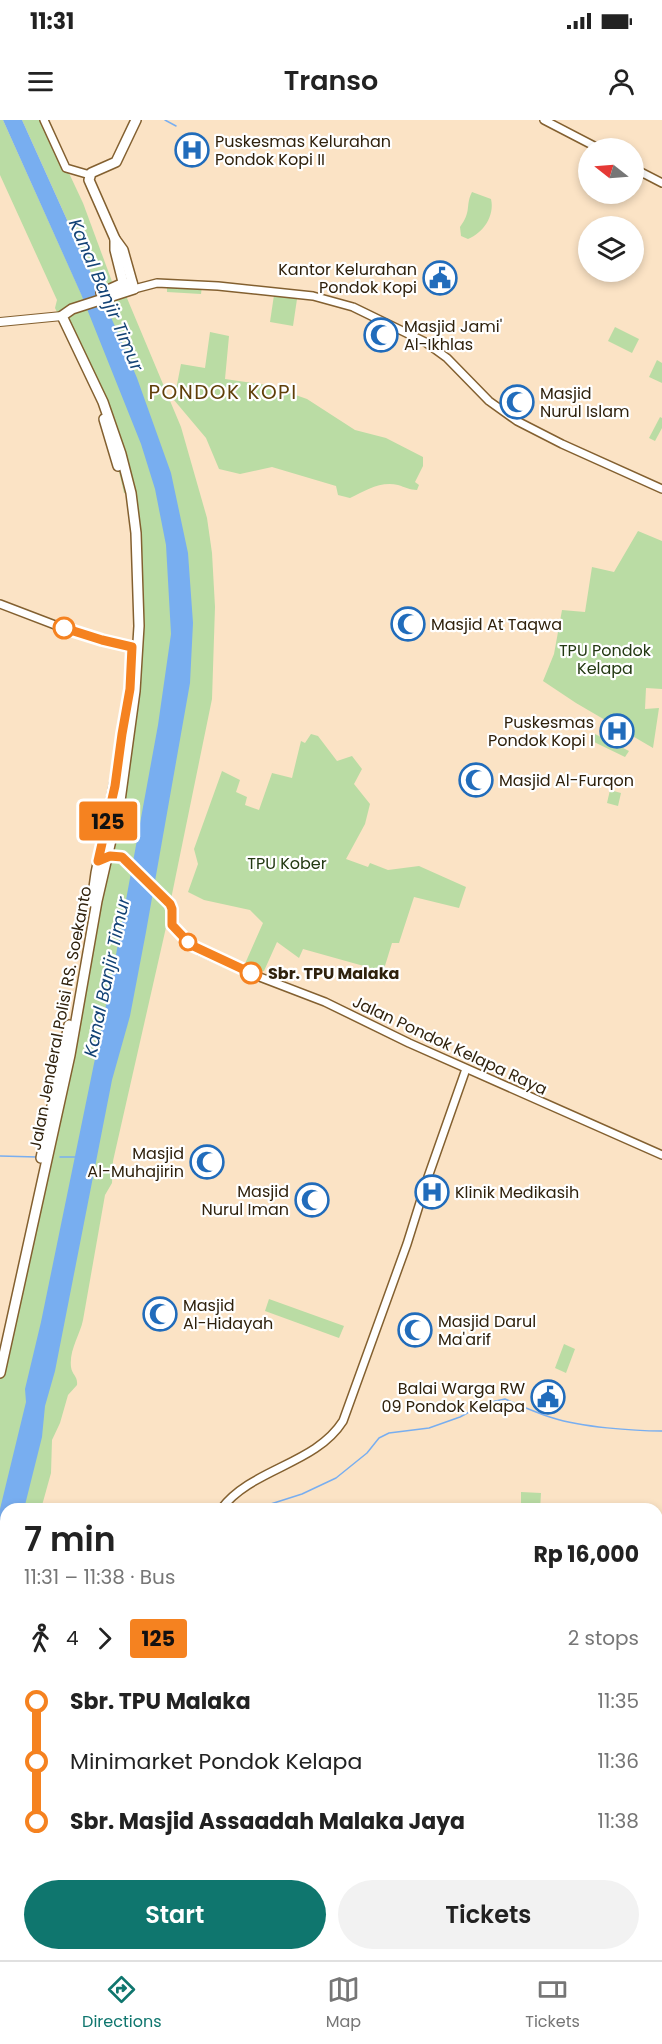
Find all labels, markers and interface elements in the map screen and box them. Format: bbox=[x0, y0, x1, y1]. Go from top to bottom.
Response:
text: 11:31 bbox=[30, 6, 74, 37]
text: Transo bbox=[284, 62, 378, 99]
icon: menu bbox=[24, 65, 57, 98]
icon: person bbox=[605, 65, 638, 98]
place label: Puskesmas Kelurahan Pondok Kopi II bbox=[215, 130, 391, 171]
hospital icon: Puskesmas Kelurahan Pondok Kopi II bbox=[174, 132, 210, 168]
north arrow bbox=[578, 138, 644, 204]
map controls bbox=[578, 138, 644, 282]
water label: Kanal Banjir Timur bbox=[63, 215, 150, 376]
button: layers bbox=[578, 216, 644, 282]
place label: Kantor Kelurahan Pondok Kopi bbox=[278, 258, 417, 299]
public building icon: Kantor Kelurahan Pondok Kopi bbox=[422, 260, 458, 296]
place label: Masjid Jami' Al-Ikhlas bbox=[404, 315, 502, 356]
mosque icon: Masjid Jami' Al-Ikhlas bbox=[363, 317, 399, 353]
district label: PONDOK KOPI bbox=[148, 378, 298, 406]
place label: Masjid Nurul Islam bbox=[540, 382, 629, 423]
mosque icon: Masjid Nurul Islam bbox=[499, 384, 535, 420]
mosque icon: Masjid At Taqwa bbox=[390, 606, 426, 642]
place label: Masjid At Taqwa bbox=[431, 613, 562, 636]
unlabelled marker bbox=[53, 617, 75, 639]
park label: TPU Pondok Kelapa bbox=[559, 639, 652, 680]
place label: Puskesmas Pondok Kopi I bbox=[488, 711, 594, 752]
hospital icon: Puskesmas Pondok Kopi I bbox=[599, 713, 635, 749]
mosque icon: Masjid Al-Furqon bbox=[458, 762, 494, 798]
place label: Masjid Al-Furqon bbox=[499, 769, 634, 792]
line badge: 125 bbox=[74, 802, 142, 840]
text: 125 bbox=[91, 807, 125, 836]
park label: TPU Kober bbox=[247, 852, 327, 875]
street label: Jalan Jenderal Polisi RS. Soekanto bbox=[24, 884, 97, 1152]
water label: Kanal Banjir Timur bbox=[77, 893, 136, 1059]
unlabelled marker bbox=[179, 933, 197, 951]
marker: Sbr. TPU Malaka bbox=[240, 962, 262, 984]
place label: Sbr. TPU Malaka bbox=[268, 962, 399, 985]
street label: Jalan Pondok Kelapa Raya bbox=[349, 990, 551, 1101]
place label: Masjid Al-Muhajirin bbox=[87, 1142, 184, 1183]
mosque icon: Masjid Al-Muhajirin bbox=[189, 1144, 225, 1180]
hospital icon: Klinik Medikasih bbox=[414, 1174, 450, 1210]
place label: Masjid Nurul Iman bbox=[202, 1180, 289, 1221]
place label: Klinik Medikasih bbox=[455, 1181, 579, 1204]
mosque icon: Masjid Nurul Iman bbox=[294, 1182, 330, 1218]
place label: Masjid Al-Hidayah bbox=[183, 1294, 273, 1335]
mosque icon: Masjid Al-Hidayah bbox=[142, 1296, 178, 1332]
place label: Masjid Darul Ma'arif bbox=[438, 1310, 536, 1351]
mosque icon: Masjid Darul Ma'arif bbox=[397, 1312, 433, 1348]
place label: Balai Warga RW 09 Pondok Kelapa bbox=[381, 1377, 525, 1418]
public building icon: Balai Warga RW 09 Pondok Kelapa bbox=[530, 1379, 566, 1415]
text: 7 min bbox=[24, 1516, 116, 1563]
text: Rp 16,000 bbox=[533, 1539, 639, 1570]
text: 11:31 – 11:38 · Bus bbox=[24, 1563, 175, 1591]
icon: walk bbox=[24, 1622, 57, 1655]
icon: forward bbox=[88, 1622, 121, 1655]
text: 4 bbox=[66, 1624, 79, 1652]
text: 125 bbox=[142, 1624, 175, 1653]
text: 2 stops bbox=[568, 1624, 639, 1652]
text: Sbr. TPU Malaka bbox=[70, 1686, 251, 1717]
text: 11:35 bbox=[598, 1687, 639, 1715]
text: Minimarket Pondok Kelapa bbox=[70, 1746, 362, 1777]
text: 11:36 bbox=[597, 1747, 639, 1775]
text: Sbr. Masjid Assaadah Malaka Jaya bbox=[70, 1806, 465, 1837]
text: 11:38 bbox=[598, 1807, 639, 1835]
button: Start bbox=[24, 1880, 326, 1949]
button: Tickets bbox=[338, 1880, 639, 1949]
tab: Directions bbox=[82, 1973, 162, 2034]
tab: Map bbox=[326, 1973, 361, 2034]
tab: Tickets bbox=[525, 1973, 580, 2034]

